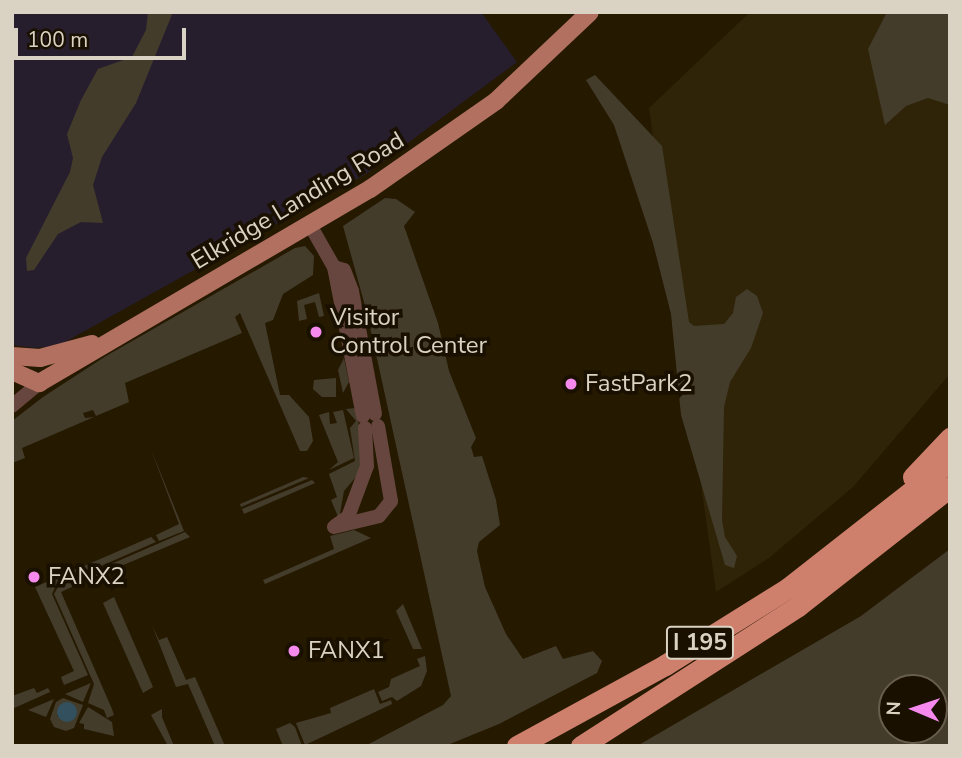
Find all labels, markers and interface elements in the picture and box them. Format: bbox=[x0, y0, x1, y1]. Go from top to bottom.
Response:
scale bar bbox=[18, 14, 189, 58]
text: 100 m bbox=[27, 26, 88, 54]
street label: Elkridge Landing Road bbox=[186, 126, 410, 276]
place label: Visitor Control Center bbox=[330, 304, 487, 360]
marker: Visitor Control Center bbox=[308, 324, 324, 340]
place label: FastPark2 bbox=[585, 370, 693, 398]
marker: FastPark2 bbox=[563, 376, 579, 392]
place label: FANX2 bbox=[48, 563, 125, 591]
marker: FANX2 bbox=[26, 569, 42, 585]
road number: I 195 bbox=[665, 624, 735, 663]
place label: FANX1 bbox=[308, 637, 385, 665]
marker: FANX1 bbox=[286, 643, 302, 659]
north arrow bbox=[878, 674, 948, 744]
text: N bbox=[881, 701, 907, 716]

